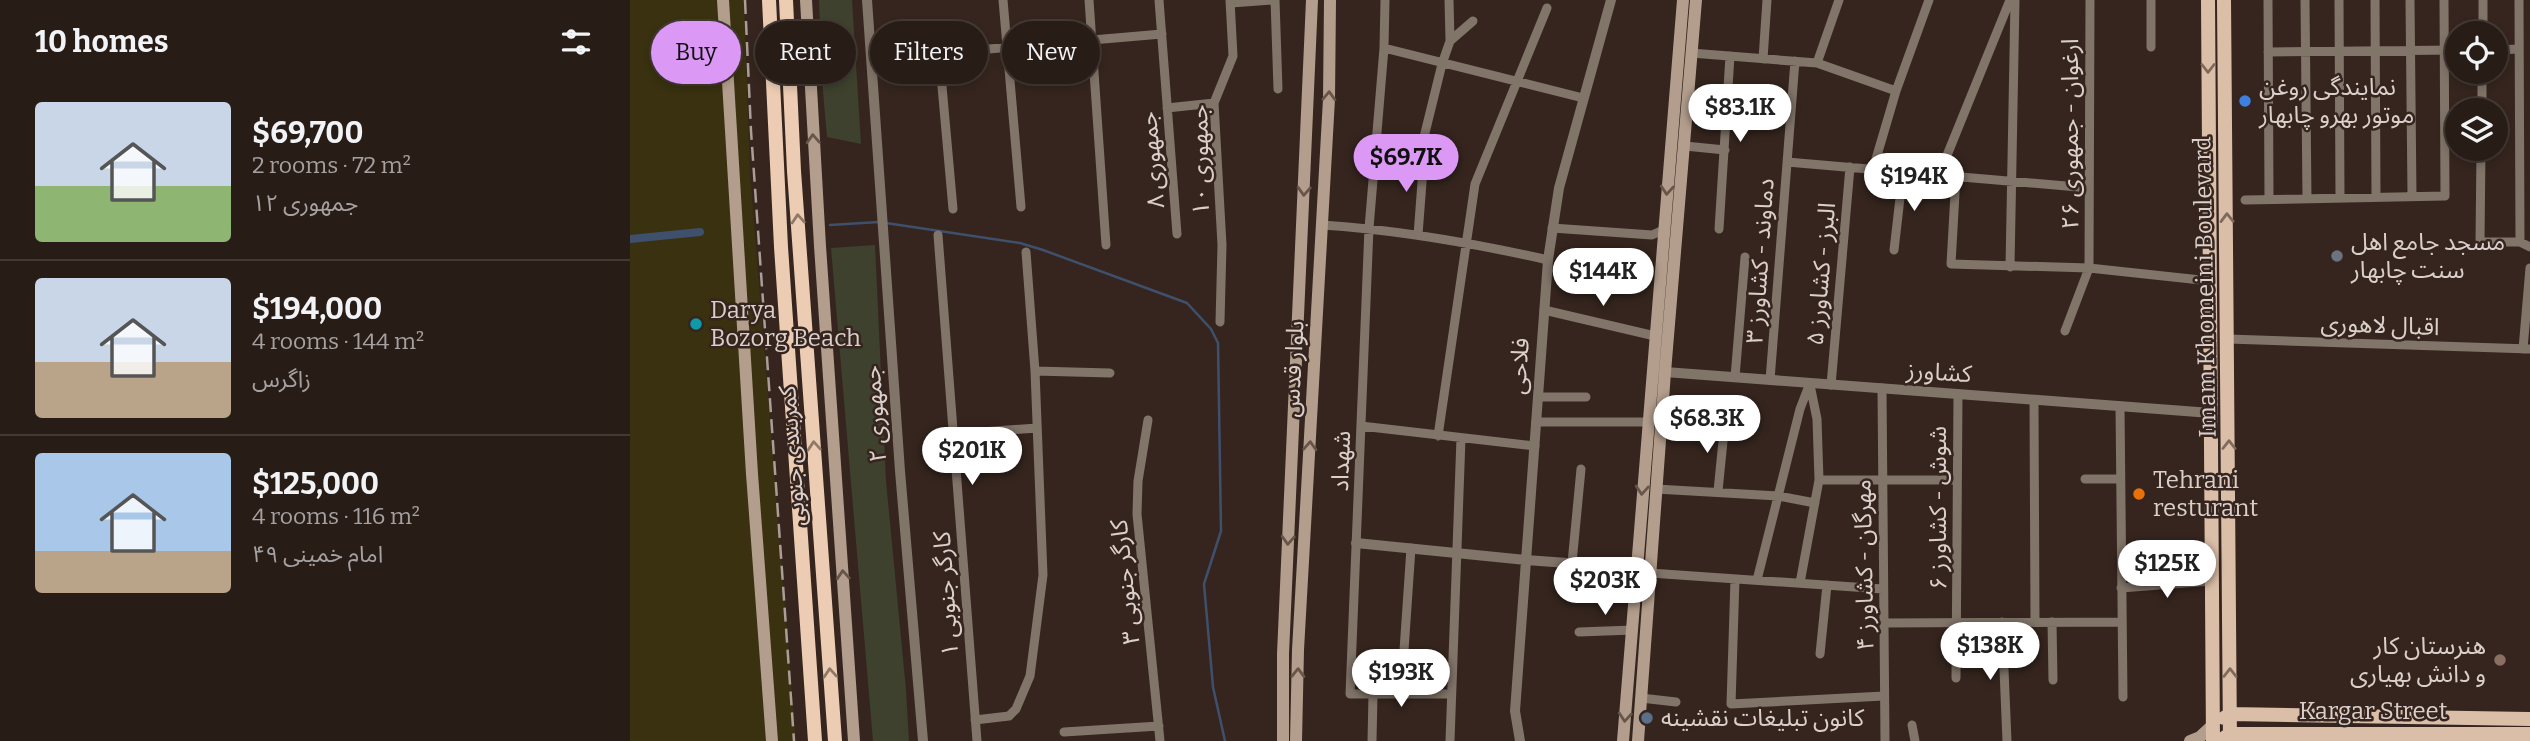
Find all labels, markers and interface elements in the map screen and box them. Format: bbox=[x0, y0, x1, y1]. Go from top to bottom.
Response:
chip: Buy bbox=[651, 21, 741, 84]
chip: Rent bbox=[755, 21, 856, 84]
chip: Filters bbox=[870, 21, 988, 84]
chip: New bbox=[1002, 21, 1100, 84]
map controls bbox=[2445, 21, 2508, 161]
button: locate bbox=[2445, 21, 2508, 84]
icon: filters bbox=[557, 23, 595, 61]
text: 10 homes bbox=[35, 24, 169, 60]
street label: ارغوان - جمهوری ۲۶ bbox=[2056, 39, 2084, 229]
one-way arrow bbox=[2200, 63, 2216, 74]
place label: نمایندگی روغن موتور بهرو چابهار bbox=[2258, 73, 2414, 130]
pin: $83.1K bbox=[1683, 85, 1797, 144]
one-way arrow bbox=[1321, 90, 1336, 101]
text: $83.1K bbox=[1704, 93, 1776, 121]
marker: نمایندگی روغن موتور بهرو چابهار bbox=[2237, 93, 2253, 109]
button: layers bbox=[2445, 98, 2508, 161]
street label: جمهوری ۱۰ bbox=[1185, 104, 1215, 216]
street label: جمهوری ۸ bbox=[1134, 110, 1170, 210]
text: $69,700 bbox=[252, 115, 363, 151]
icon: home bbox=[91, 130, 175, 214]
one-way arrow bbox=[806, 133, 821, 144]
pin: $69.7K bbox=[1349, 134, 1463, 194]
street label: Imam Khomeini Boulevard bbox=[2188, 136, 2222, 438]
text: $69.7K bbox=[1370, 143, 1442, 171]
text: 2 rooms · 72 m² bbox=[252, 151, 411, 179]
pin: $194K bbox=[1865, 154, 1963, 213]
text: $194K bbox=[1880, 162, 1948, 190]
street label: دماوند - کشاورز ۳ bbox=[1740, 177, 1780, 345]
one-way arrow bbox=[1297, 185, 1312, 196]
one-way arrow bbox=[1660, 185, 1675, 196]
text: جمهوری ۱۲ bbox=[252, 189, 358, 217]
street label: البرز - کشاورز ۵ bbox=[1801, 201, 1841, 347]
one-way arrow bbox=[2219, 212, 2234, 223]
one-way arrow bbox=[791, 213, 806, 224]
place label: مسجد جامع اهل سنت چابهار bbox=[2350, 228, 2505, 285]
pin: $144K bbox=[1554, 248, 1652, 308]
marker: مسجد جامع اهل سنت چابهار bbox=[2329, 248, 2345, 264]
text: $144K bbox=[1569, 257, 1637, 285]
text: $194,000 bbox=[252, 291, 382, 327]
place label: Darya Bozorg Beach bbox=[710, 296, 861, 352]
icon: home bbox=[91, 306, 175, 390]
street label: اقبال لاهوری bbox=[2320, 309, 2440, 341]
marker: Darya Bozorg Beach bbox=[688, 316, 704, 332]
street label: بلوار قدس bbox=[1276, 320, 1310, 418]
text: 4 rooms · 144 m² bbox=[252, 327, 424, 355]
street label: فلاحی bbox=[1503, 337, 1535, 395]
street label: کشاورز bbox=[1904, 356, 1974, 388]
text: زاگرس bbox=[252, 365, 311, 393]
street label: جمهوری ۲ bbox=[858, 365, 892, 463]
street label: کمربندی جنوبی bbox=[773, 384, 811, 527]
pin: $68.3K bbox=[1650, 396, 1764, 455]
text: $68.3K bbox=[1669, 404, 1745, 432]
street label: شوش - کشاورز ۶ bbox=[1924, 426, 1952, 590]
pin: $201K bbox=[923, 428, 1021, 487]
street label: شهداد bbox=[1326, 430, 1356, 492]
text: $201K bbox=[938, 436, 1006, 464]
one-way arrow bbox=[807, 440, 822, 451]
one-way arrow bbox=[1302, 440, 1317, 451]
one-way arrow bbox=[2221, 440, 2237, 450]
text: $125,000 bbox=[252, 466, 379, 502]
place label: Tehrani resturant bbox=[2153, 466, 2258, 522]
street label: مهرگان - کشاورز ۴ bbox=[1849, 479, 1879, 651]
icon: home bbox=[91, 481, 175, 565]
one-way arrow bbox=[1635, 485, 1650, 496]
marker: Tehrani resturant bbox=[2131, 486, 2147, 502]
text: 4 rooms · 116 m² bbox=[252, 502, 420, 530]
street label: کارگر جنوبی ۳ bbox=[1104, 517, 1145, 646]
street label: کارگر جنوبی ۱ bbox=[928, 529, 964, 657]
one-way arrow bbox=[1281, 535, 1296, 546]
text: امام خمینی ۴۹ bbox=[252, 540, 383, 568]
pin: $125K bbox=[2118, 540, 2216, 600]
text: $125K bbox=[2134, 549, 2200, 577]
pin: $203K bbox=[1556, 558, 1654, 617]
text: $203K bbox=[1570, 566, 1640, 594]
one-way arrow bbox=[836, 569, 851, 580]
pin: $138K bbox=[1941, 622, 2039, 682]
text: $138K bbox=[1957, 631, 2023, 659]
place label: هنرستان کار و دانش بهیاری bbox=[2350, 632, 2486, 688]
pin: $193K bbox=[1352, 650, 1450, 709]
marker: هنرستان کار و دانش بهیاری bbox=[2492, 652, 2508, 668]
text: $193K bbox=[1368, 658, 1434, 686]
one-way arrow bbox=[823, 667, 838, 678]
one-way arrow bbox=[1290, 667, 1306, 678]
one-way arrow bbox=[2222, 667, 2238, 678]
street label: Kargar Street bbox=[2299, 697, 2448, 725]
place label: کانون تبلیغات نقشینه bbox=[1661, 704, 1865, 732]
marker: کانون تبلیغات نقشینه bbox=[1639, 710, 1655, 726]
one-way arrow bbox=[1618, 712, 1633, 723]

